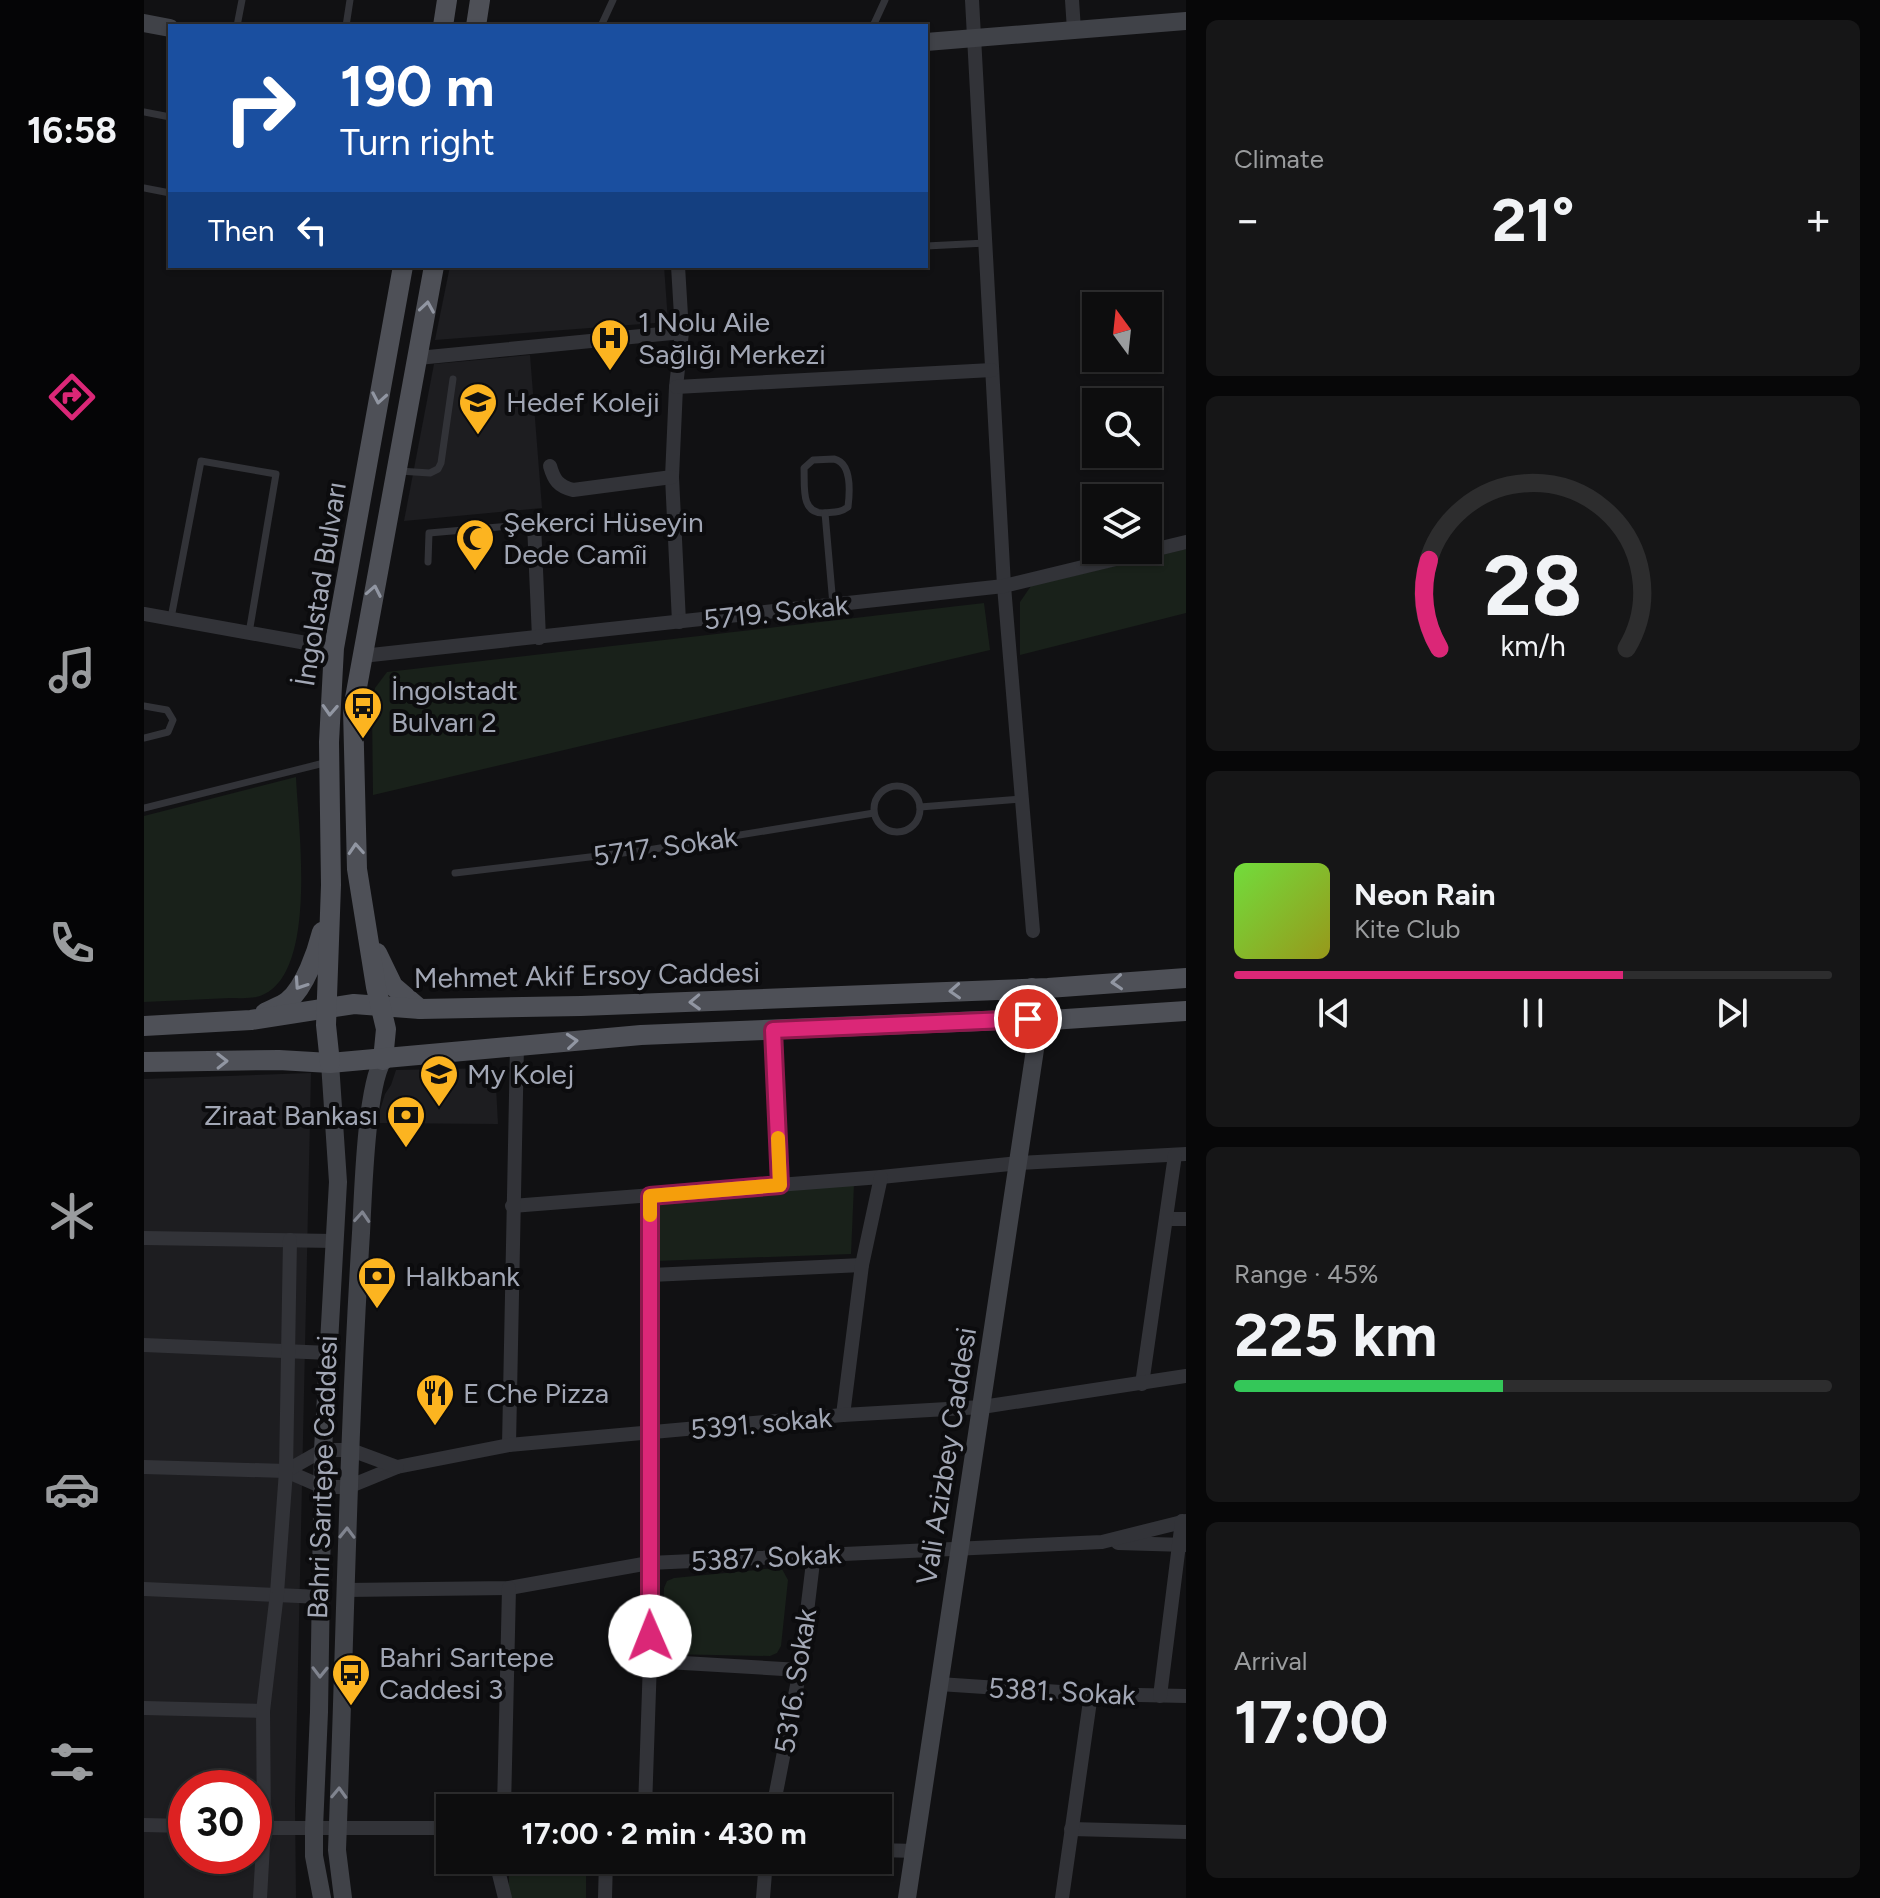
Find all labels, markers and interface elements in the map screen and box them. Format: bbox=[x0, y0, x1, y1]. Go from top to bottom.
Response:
text: 190 m bbox=[340, 53, 495, 120]
icon: right bbox=[208, 56, 312, 160]
text: 16:58 bbox=[27, 109, 117, 152]
text: Turn right bbox=[340, 121, 495, 164]
text: Climate bbox=[1234, 143, 1324, 175]
text: 21° bbox=[1492, 184, 1574, 256]
text: − bbox=[1234, 193, 1261, 246]
text: + bbox=[1805, 193, 1832, 246]
icon: left bbox=[290, 208, 334, 252]
text: Then bbox=[208, 212, 274, 249]
north arrow bbox=[1082, 292, 1162, 372]
map controls bbox=[1082, 292, 1162, 564]
one-way arrow bbox=[417, 301, 434, 314]
place label: 1 Nolu Aile Sağlığı Merkezi bbox=[638, 305, 826, 371]
hospital icon: 1 Nolu Aile Sağlığı Merkezi bbox=[589, 317, 631, 372]
icon: directions bbox=[44, 369, 100, 425]
school or university icon: Hedef Koleji bbox=[457, 381, 499, 436]
place label: Hedef Koleji bbox=[506, 385, 660, 419]
button: search bbox=[1082, 388, 1162, 468]
one-way arrow bbox=[371, 391, 388, 405]
street label: İngolstad Bulvarı bbox=[287, 479, 353, 689]
button: layers bbox=[1082, 484, 1162, 564]
place label: Şekerci Hüseyin Dede Camîi bbox=[503, 505, 704, 571]
mosque icon: Şekerci Hüseyin Dede Camîi bbox=[454, 517, 496, 572]
text: 28 bbox=[1483, 536, 1583, 636]
one-way arrow bbox=[365, 584, 382, 597]
street label: 5719. Sokak bbox=[702, 587, 851, 637]
text: km/h bbox=[1500, 630, 1566, 664]
icon: music bbox=[44, 642, 100, 698]
place label: İngolstadt Bulvarı 2 bbox=[391, 673, 518, 739]
bus stop icon: İngolstadt Bulvarı 2 bbox=[342, 685, 384, 740]
one-way arrow bbox=[322, 704, 339, 717]
street label: 5717. Sokak bbox=[591, 819, 740, 873]
one-way arrow bbox=[348, 842, 365, 855]
text: Neon Rain bbox=[1354, 876, 1496, 913]
text: Kite Club bbox=[1354, 913, 1460, 945]
icon: phone bbox=[44, 915, 100, 971]
street label: Mehmet Akif Ersoy Caddesi bbox=[414, 955, 760, 995]
one-way arrow bbox=[1110, 973, 1123, 990]
one-way arrow bbox=[294, 976, 309, 990]
one-way arrow bbox=[948, 983, 961, 1000]
pin bbox=[994, 985, 1062, 1053]
icon: previous bbox=[1312, 991, 1356, 1035]
icon: pause bbox=[1511, 991, 1555, 1035]
icon: next bbox=[1710, 991, 1754, 1035]
one-way arrow bbox=[688, 994, 701, 1011]
icon: arrive bbox=[1006, 997, 1050, 1041]
one-way arrow bbox=[566, 1033, 579, 1050]
one-way arrow bbox=[216, 1052, 229, 1070]
school or university icon: My Kolej bbox=[418, 1053, 460, 1108]
place label: My Kolej bbox=[467, 1057, 574, 1091]
bank icon: Ziraat Bankası bbox=[385, 1094, 427, 1149]
place label: Ziraat Bankası bbox=[204, 1098, 378, 1132]
icon: climate bbox=[44, 1188, 100, 1244]
one-way arrow bbox=[353, 1210, 370, 1223]
bank icon: Halkbank bbox=[356, 1255, 398, 1310]
text: Range · 45% bbox=[1234, 1258, 1378, 1290]
place label: Halkbank bbox=[405, 1259, 520, 1293]
text: 225 km bbox=[1234, 1299, 1437, 1371]
street label: Vali Azizbey Caddesi bbox=[909, 1325, 983, 1587]
street label: Bahri Sarıtepe Caddesi bbox=[300, 1334, 344, 1620]
restaurant icon: E Che Pizza bbox=[414, 1372, 456, 1427]
place label: E Che Pizza bbox=[463, 1376, 609, 1410]
street label: 5391. sokak bbox=[689, 1400, 834, 1446]
icon: car bbox=[44, 1461, 100, 1517]
one-way arrow bbox=[338, 1526, 356, 1539]
street label: 5387. Sokak bbox=[690, 1536, 843, 1578]
position arrow bbox=[608, 1594, 692, 1678]
street label: 5316. Sokak bbox=[767, 1606, 823, 1756]
place label: Bahri Sarıtepe Caddesi 3 bbox=[379, 1640, 554, 1706]
text: Arrival bbox=[1234, 1645, 1307, 1677]
bus stop icon: Bahri Sarıtepe Caddesi 3 bbox=[330, 1652, 372, 1707]
one-way arrow bbox=[311, 1666, 329, 1679]
street label: 5381. Sokak bbox=[988, 1670, 1137, 1712]
text: 17:00 bbox=[1234, 1686, 1389, 1758]
icon: filters bbox=[44, 1734, 100, 1790]
speed limit sign: 30 bbox=[168, 1770, 272, 1874]
one-way arrow bbox=[330, 1786, 348, 1799]
text: 17:00 · 2 min · 430 m bbox=[521, 1815, 807, 1852]

